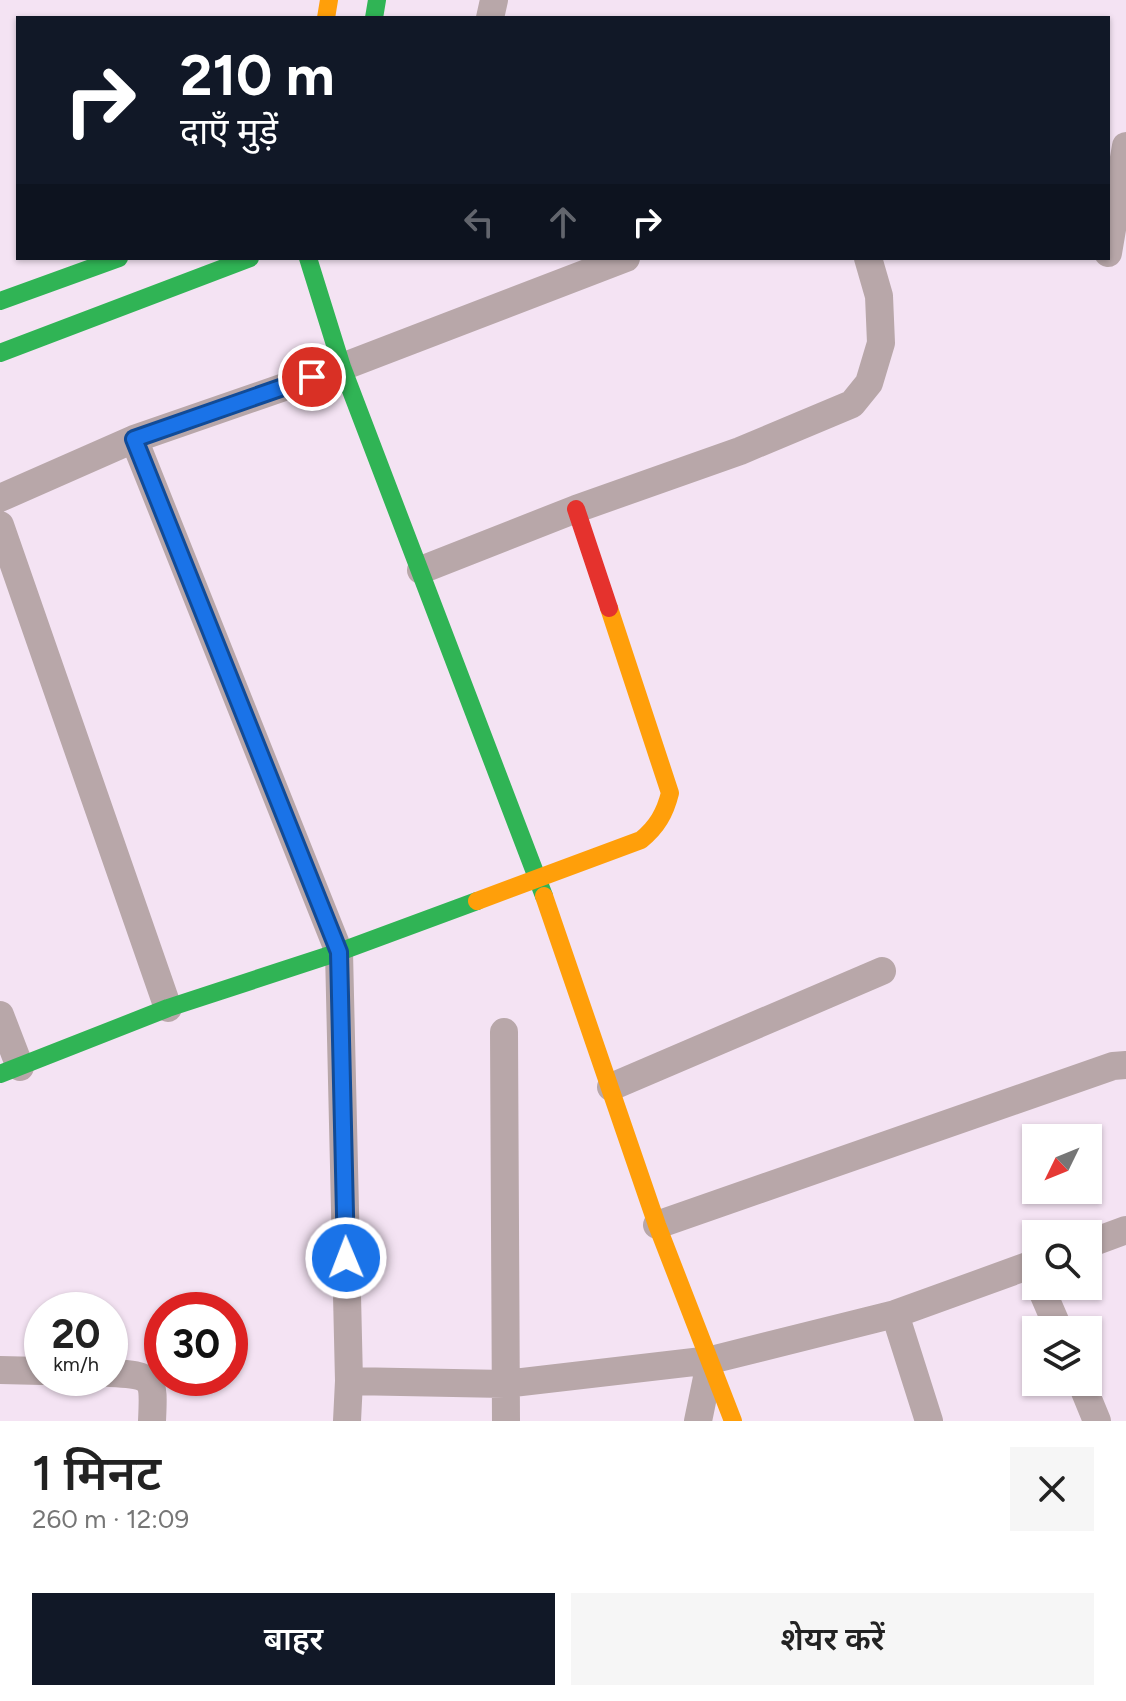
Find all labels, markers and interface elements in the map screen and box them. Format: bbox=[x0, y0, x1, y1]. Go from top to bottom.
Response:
text: 210 m bbox=[180, 42, 335, 109]
icon: right bbox=[48, 48, 152, 152]
text: दाएँ मुड़ें bbox=[180, 110, 278, 153]
icon: left bbox=[457, 200, 501, 244]
icon: ahead bbox=[541, 200, 585, 244]
icon: right bbox=[625, 200, 669, 244]
pin bbox=[278, 343, 346, 411]
icon: arrive bbox=[290, 355, 334, 399]
north arrow bbox=[1022, 1124, 1102, 1204]
map controls bbox=[1022, 1124, 1102, 1396]
position arrow bbox=[304, 1216, 388, 1300]
button: search bbox=[1022, 1220, 1102, 1300]
speed limit sign: 30 bbox=[144, 1292, 248, 1396]
text: 20 bbox=[51, 1310, 101, 1358]
button: layers bbox=[1022, 1316, 1102, 1396]
text: km/h bbox=[53, 1352, 99, 1376]
text: 1 मिनट bbox=[32, 1444, 161, 1502]
button: close bbox=[1010, 1447, 1094, 1531]
text: 260 m · 12:09 bbox=[32, 1503, 189, 1535]
button: बाहर bbox=[32, 1593, 555, 1685]
button: शेयर करें bbox=[571, 1593, 1094, 1685]

